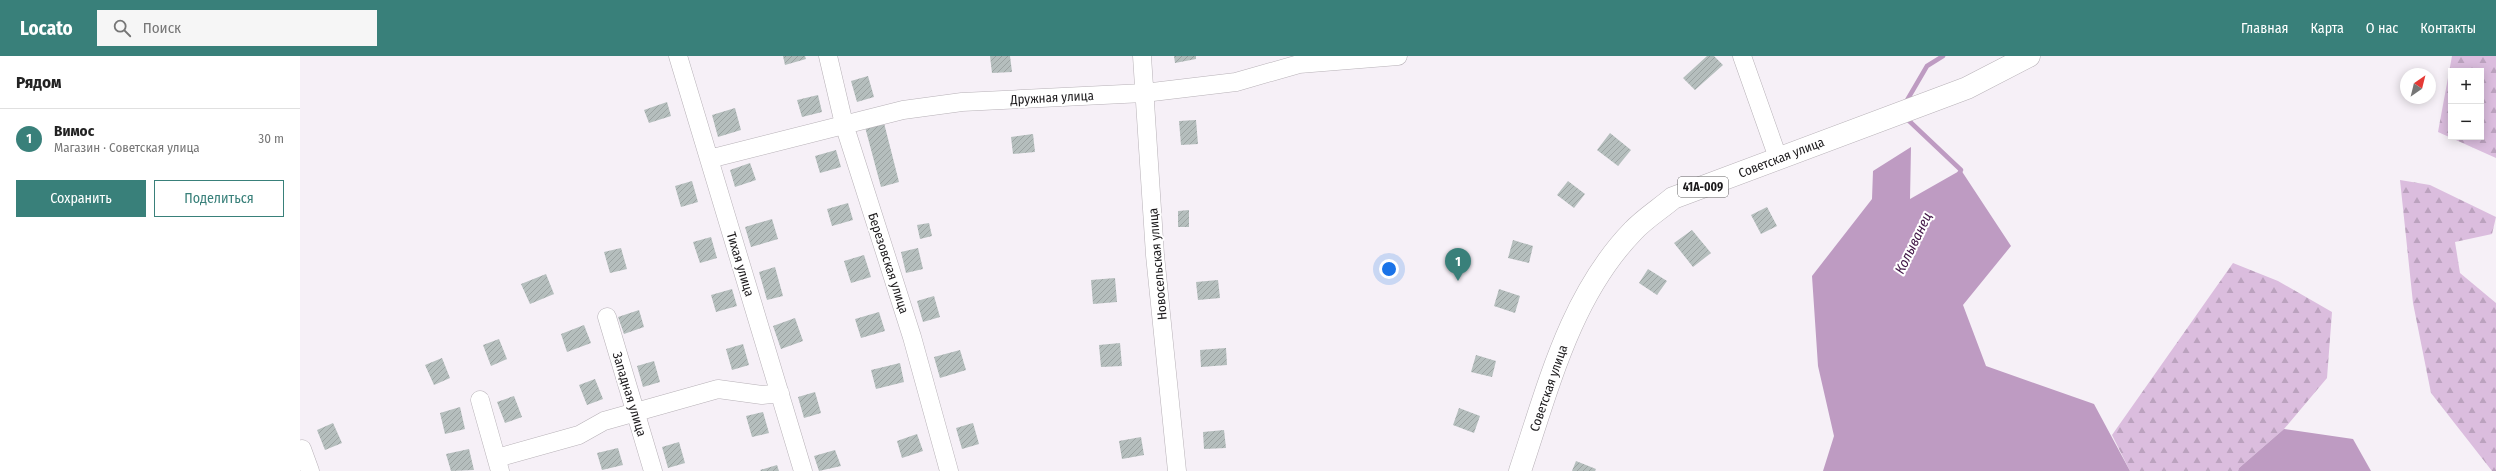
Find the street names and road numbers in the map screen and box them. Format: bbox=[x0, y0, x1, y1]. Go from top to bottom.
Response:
street label: Дружная улица bbox=[1009, 88, 1094, 107]
street label: Советская улица bbox=[1736, 134, 1826, 181]
road number: 41А-009 bbox=[1678, 177, 1728, 197]
street label: Новосельская улица bbox=[1145, 207, 1170, 321]
street label: Березовская улица bbox=[865, 211, 912, 316]
street label: Тихая улица bbox=[724, 230, 757, 298]
street label: Советская улица bbox=[1527, 343, 1570, 433]
street label: Западная улица bbox=[610, 350, 650, 438]

